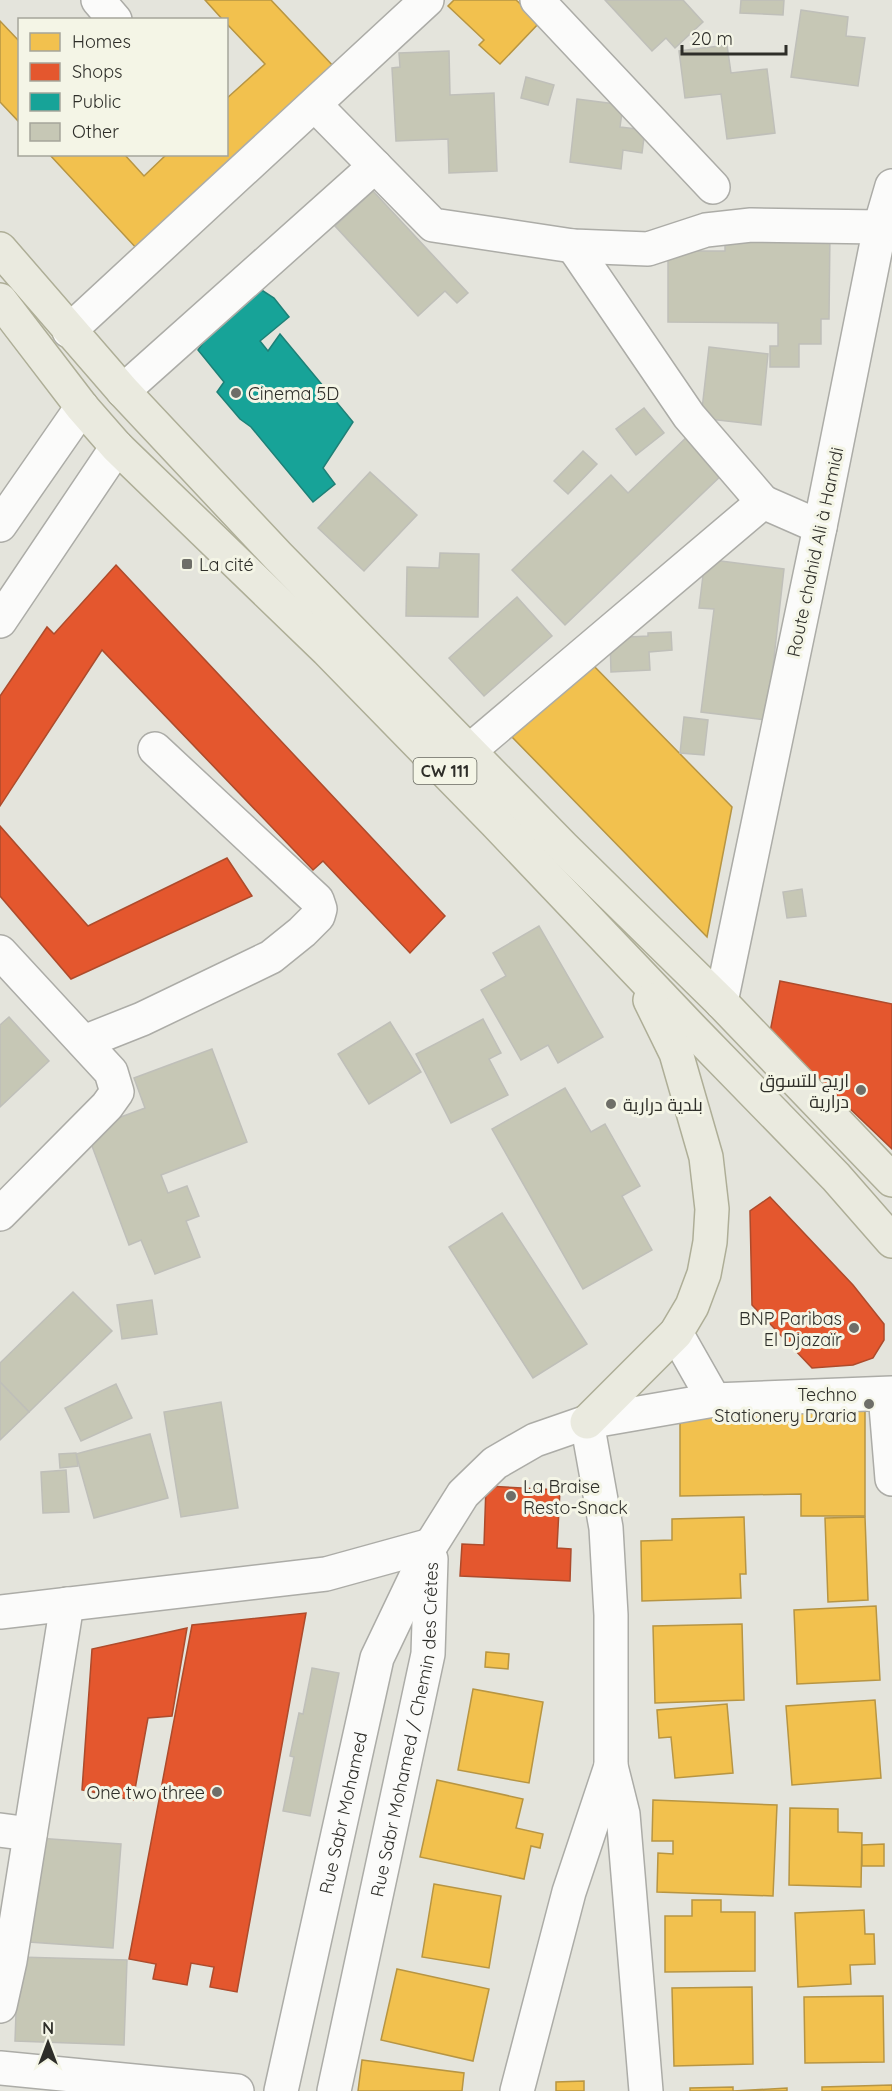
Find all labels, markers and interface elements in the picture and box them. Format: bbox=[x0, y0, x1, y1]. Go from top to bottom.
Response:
legend bbox=[18, 18, 228, 156]
scale bar bbox=[682, 18, 786, 56]
text: 20 m bbox=[691, 27, 733, 50]
text: Homes bbox=[72, 30, 131, 53]
text: Shops bbox=[72, 60, 123, 83]
text: Public bbox=[72, 90, 121, 113]
text: Other bbox=[72, 120, 119, 143]
place label: Cinema 5D bbox=[248, 382, 339, 405]
marker: Cinema 5D bbox=[229, 386, 243, 400]
street label: Route chahid Ali à Hamidi bbox=[782, 445, 848, 659]
place label: La cité bbox=[199, 553, 254, 576]
marker: La cité bbox=[180, 557, 194, 571]
road number: CW 111 bbox=[414, 758, 476, 784]
place label: اريج للتسوق درارية bbox=[760, 1069, 849, 1113]
marker: اريج للتسوق درارية bbox=[854, 1083, 868, 1097]
place label: بلدية درارية bbox=[623, 1093, 703, 1116]
marker: بلدية درارية bbox=[604, 1097, 618, 1111]
place label: BNP Paribas El Djazaïr bbox=[739, 1307, 842, 1351]
marker: BNP Paribas El Djazaïr bbox=[847, 1321, 861, 1335]
place label: Techno Stationery Draria bbox=[714, 1383, 857, 1427]
marker: Techno Stationery Draria bbox=[862, 1397, 876, 1411]
place label: La Braise Resto-Snack bbox=[523, 1475, 628, 1519]
marker: La Braise Resto-Snack bbox=[504, 1489, 518, 1503]
street label: Rue Sabr Mohamed / Chemin des Crêtes bbox=[365, 1562, 442, 1899]
street label: Rue Sabr Mohamed bbox=[314, 1729, 372, 1896]
place label: One two three bbox=[86, 1781, 205, 1804]
marker: One two three bbox=[210, 1785, 224, 1799]
north arrow bbox=[18, 2013, 78, 2073]
text: N bbox=[42, 2018, 54, 2038]

